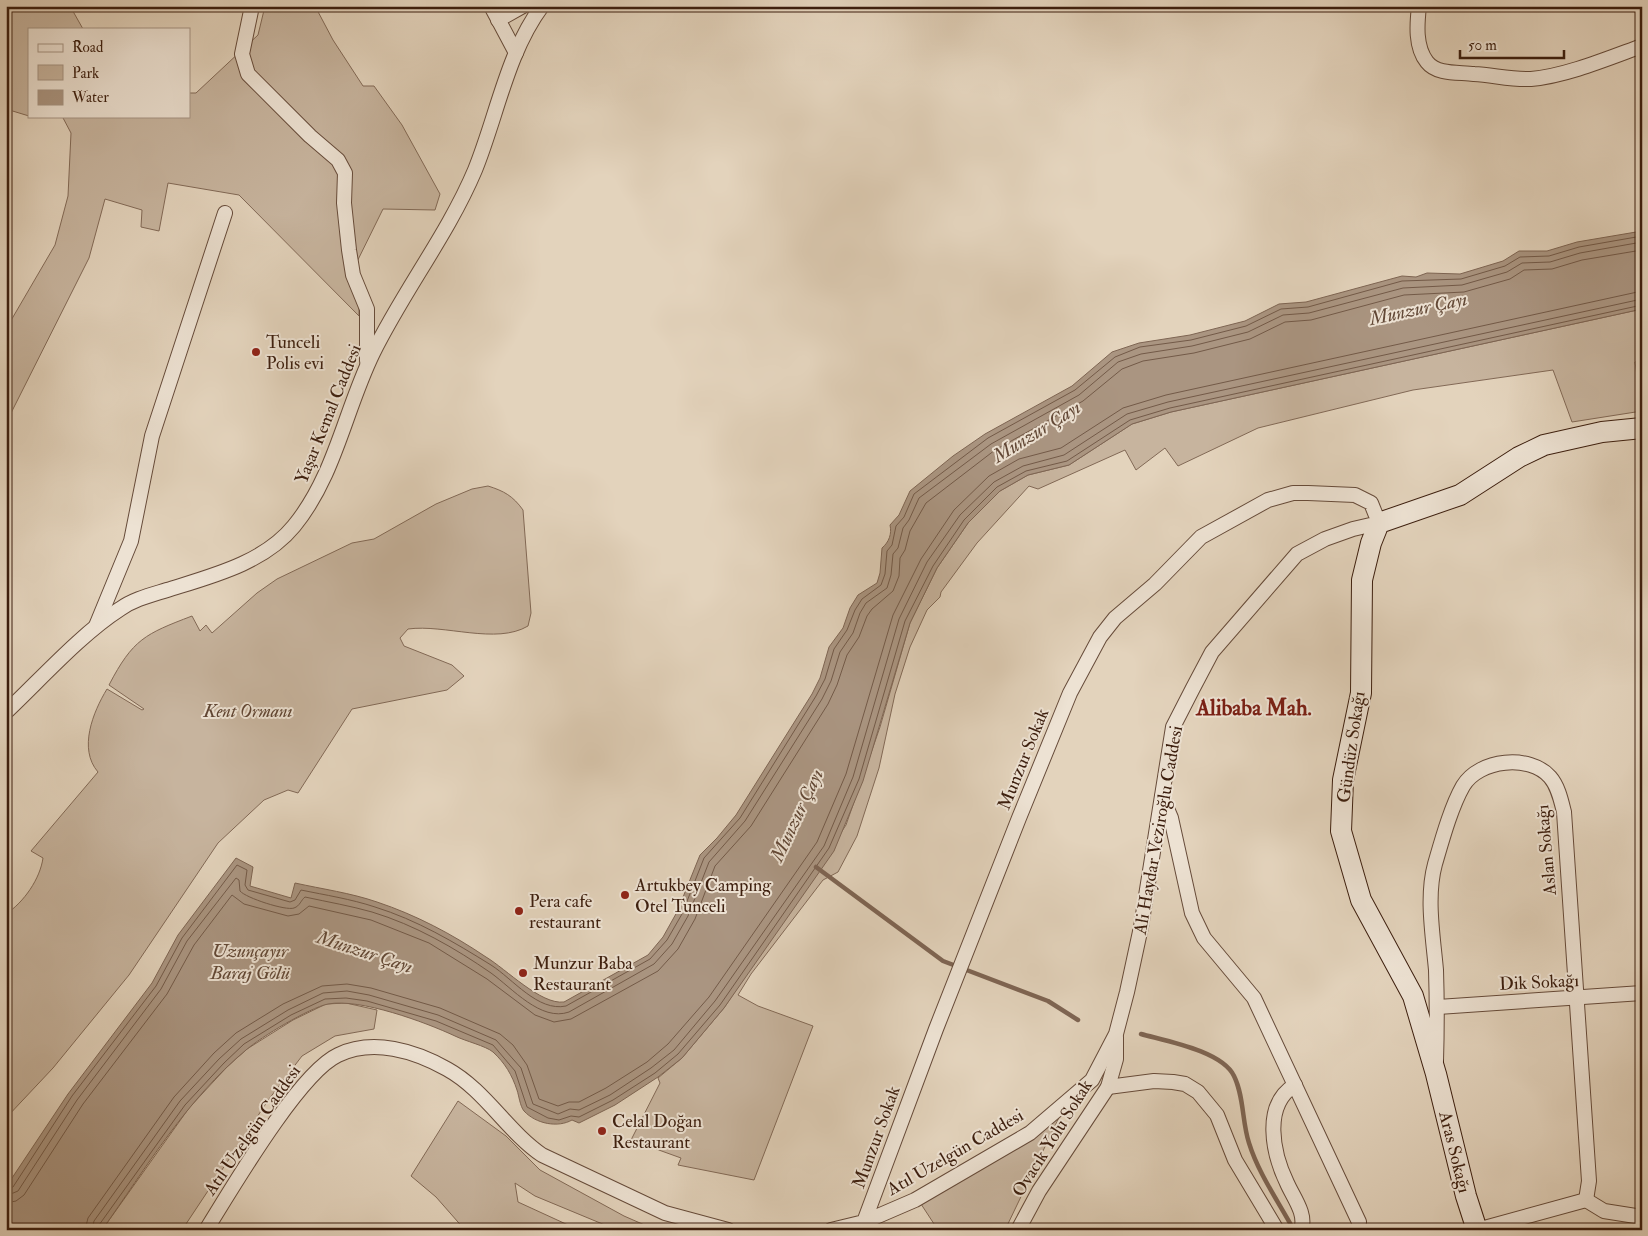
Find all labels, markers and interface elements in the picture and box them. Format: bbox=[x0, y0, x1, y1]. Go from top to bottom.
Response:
legend bbox=[28, 28, 190, 118]
scale bar bbox=[1460, 28, 1564, 60]
text: 50 m bbox=[1468, 36, 1497, 55]
text: Road bbox=[72, 38, 104, 57]
text: Park bbox=[72, 64, 99, 83]
text: Water bbox=[71, 88, 109, 107]
water label: Munzur Çayı bbox=[1366, 287, 1469, 331]
place label: Tunceli Polis evi bbox=[266, 331, 324, 375]
street label: Yaşar Kemal Caddesi bbox=[290, 341, 367, 487]
marker: Tunceli Polis evi bbox=[250, 346, 262, 358]
water label: Munzur Çayı bbox=[987, 395, 1085, 469]
street label: Gündüz Sokağı bbox=[1332, 690, 1371, 804]
district label: Alibaba Mah. bbox=[1195, 694, 1312, 722]
park label: Kent Ormanı bbox=[203, 700, 293, 723]
street label: Munzur Sokak bbox=[993, 705, 1054, 813]
street label: Ali Haydar Veziroğlu Caddesi bbox=[1129, 724, 1188, 937]
water label: Munzur Çayı bbox=[765, 765, 829, 867]
street label: Aslan Sokağı bbox=[1531, 804, 1562, 897]
place label: Artukbey Camping Otel Tunceli bbox=[634, 874, 772, 918]
marker: Artukbey Camping Otel Tunceli bbox=[619, 889, 631, 901]
place label: Pera cafe restaurant bbox=[529, 890, 601, 934]
marker: Pera cafe restaurant bbox=[513, 905, 525, 917]
water label: Munzur Çayı bbox=[313, 925, 416, 979]
water label: Uzunçayır Baraj Gölü bbox=[209, 939, 291, 985]
place label: Munzur Baba Restaurant bbox=[533, 952, 633, 996]
marker: Munzur Baba Restaurant bbox=[517, 967, 529, 979]
street label: Dik Sokağı bbox=[1498, 969, 1580, 996]
street label: Atıl Uzelgün Caddesi bbox=[198, 1060, 306, 1201]
street label: Ovacık Yolu Sokak bbox=[1007, 1075, 1098, 1201]
street label: Munzur Sokak bbox=[847, 1082, 906, 1192]
street label: Atıl Uzelgün Caddesi bbox=[882, 1104, 1028, 1201]
street label: Aras Sokağı bbox=[1433, 1108, 1476, 1196]
place label: Celal Doğan Restaurant bbox=[612, 1110, 702, 1154]
marker: Celal Doğan Restaurant bbox=[596, 1125, 608, 1137]

